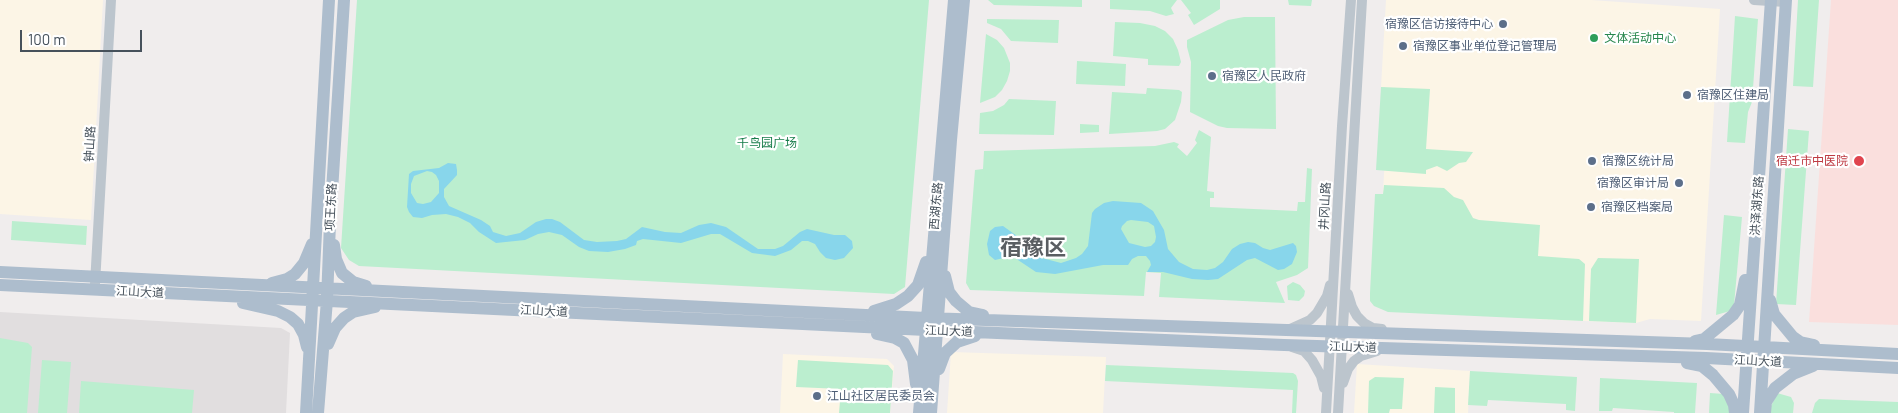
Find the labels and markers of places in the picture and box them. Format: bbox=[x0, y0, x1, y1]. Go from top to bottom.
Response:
place label: 宿豫区信访接待中心 bbox=[1385, 17, 1493, 31]
marker: 宿豫区信访接待中心 bbox=[1497, 18, 1509, 30]
place label: 文体活动中心 bbox=[1604, 31, 1676, 45]
marker: 文体活动中心 bbox=[1588, 32, 1600, 44]
place label: 宿豫区事业单位登记管理局 bbox=[1413, 39, 1557, 53]
marker: 宿豫区事业单位登记管理局 bbox=[1397, 40, 1409, 52]
place label: 宿豫区人民政府 bbox=[1222, 69, 1306, 83]
marker: 宿豫区人民政府 bbox=[1206, 70, 1218, 82]
place label: 宿豫区住建局 bbox=[1697, 88, 1769, 102]
marker: 宿豫区住建局 bbox=[1681, 89, 1693, 101]
place label: 宿豫区统计局 bbox=[1602, 154, 1674, 168]
place label: 宿迁市中医院 bbox=[1776, 154, 1848, 168]
marker: 宿迁市中医院 bbox=[1852, 154, 1866, 168]
marker: 宿豫区统计局 bbox=[1586, 155, 1598, 167]
place label: 宿豫区审计局 bbox=[1597, 176, 1669, 190]
marker: 宿豫区审计局 bbox=[1673, 177, 1685, 189]
place label: 宿豫区档案局 bbox=[1601, 200, 1673, 214]
marker: 宿豫区档案局 bbox=[1585, 201, 1597, 213]
place label: 江山社区居民委员会 bbox=[827, 389, 935, 403]
marker: 江山社区居民委员会 bbox=[811, 390, 823, 402]

